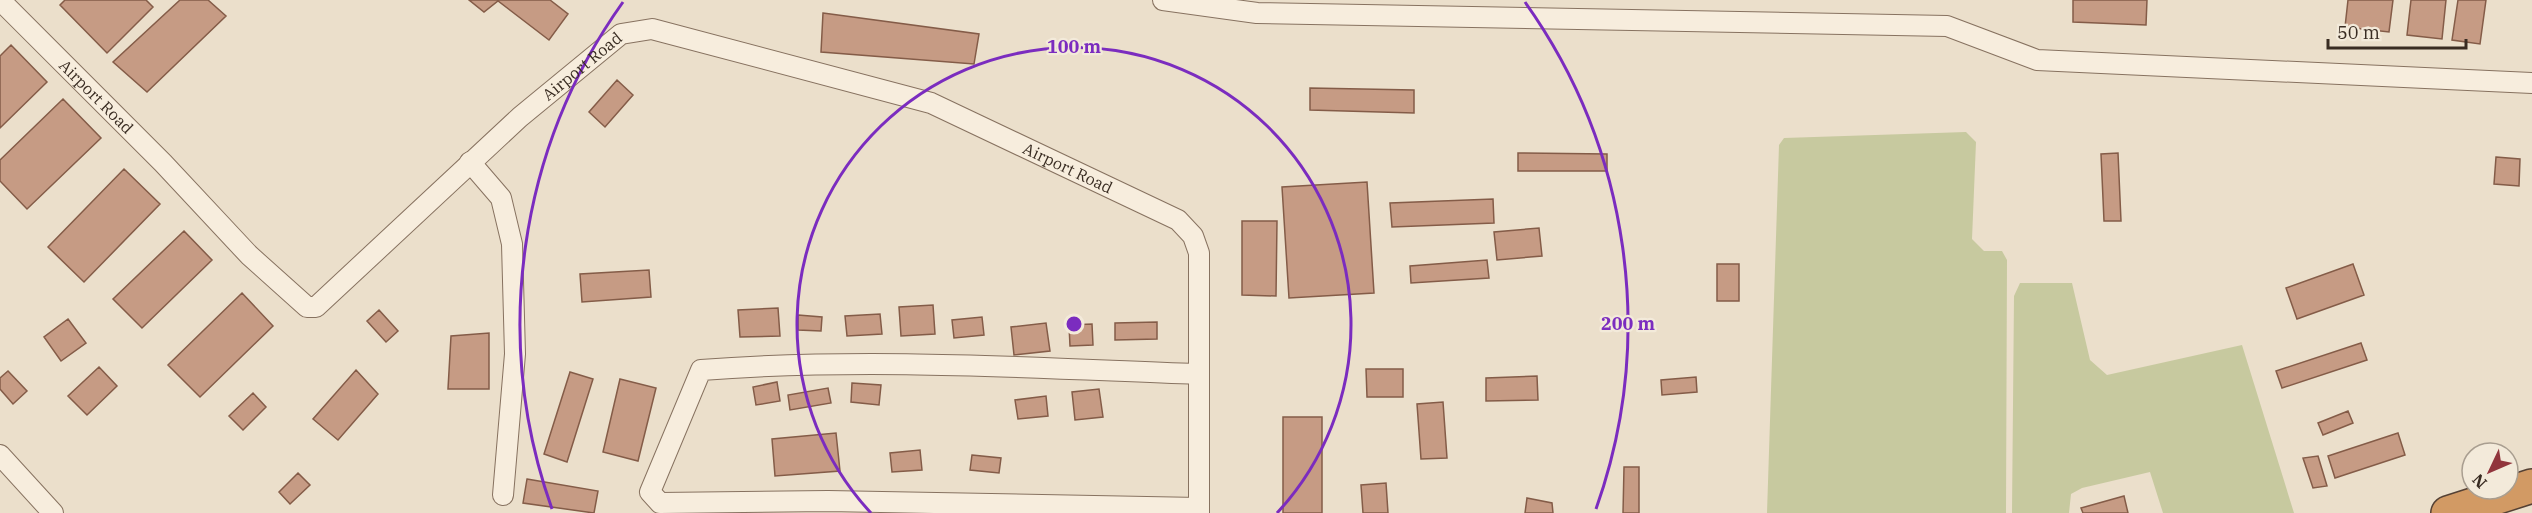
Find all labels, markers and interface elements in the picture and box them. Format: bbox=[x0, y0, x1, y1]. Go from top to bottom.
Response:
scale bar bbox=[2328, 12, 2466, 50]
text: 50 m bbox=[2337, 21, 2380, 44]
street label: Airport Road bbox=[538, 27, 626, 105]
text: 100 m bbox=[1047, 35, 1102, 58]
street label: Airport Road bbox=[55, 55, 138, 138]
street label: Airport Road bbox=[1020, 138, 1116, 198]
text: 200 m bbox=[1601, 312, 1656, 335]
centre of rings bbox=[1064, 314, 1084, 334]
north arrow bbox=[2460, 441, 2520, 501]
text: N bbox=[2468, 470, 2491, 493]

